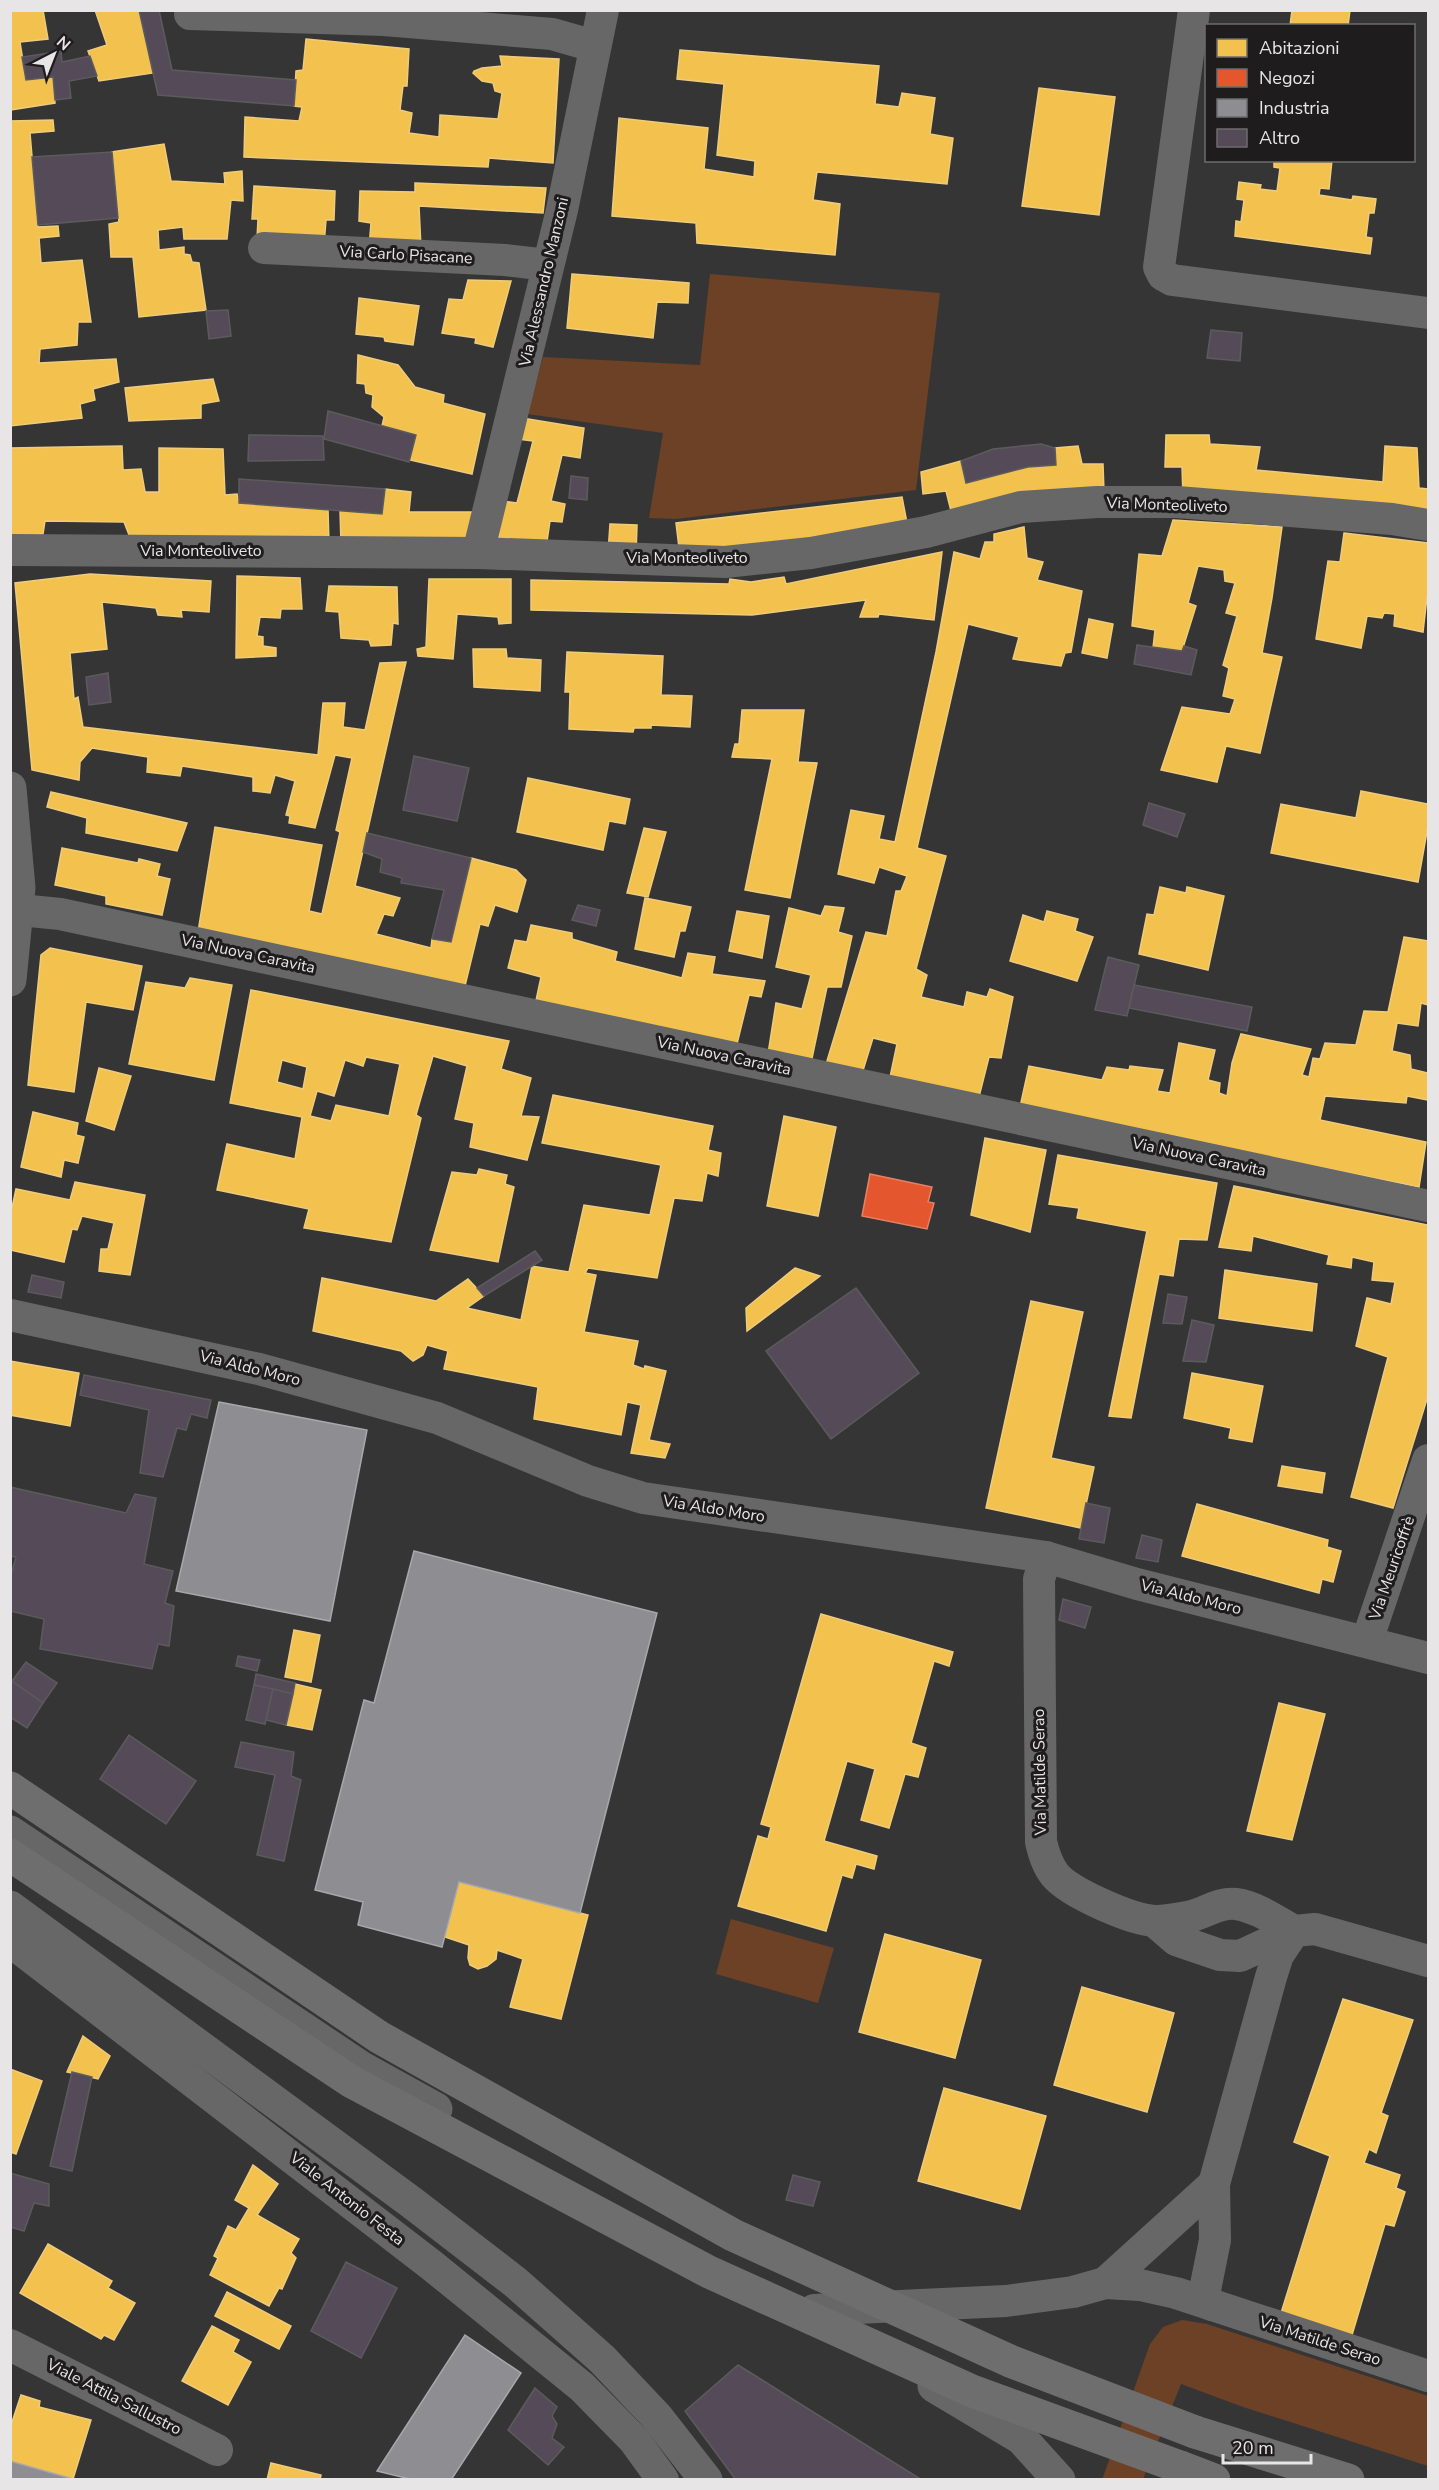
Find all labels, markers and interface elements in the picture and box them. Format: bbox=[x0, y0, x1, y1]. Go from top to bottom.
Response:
north arrow bbox=[24, 24, 84, 84]
legend bbox=[1205, 24, 1415, 162]
text: N bbox=[52, 31, 75, 56]
text: Abitazioni bbox=[1259, 36, 1340, 60]
text: Negozi bbox=[1259, 66, 1315, 90]
text: Industria bbox=[1259, 96, 1329, 120]
text: Altro bbox=[1259, 126, 1300, 150]
street label: Via Alessandro Manzoni bbox=[514, 195, 574, 370]
street label: Via Carlo Pisacane bbox=[338, 240, 473, 269]
street label: Via Monteoliveto bbox=[1105, 492, 1228, 518]
street label: Via Monteoliveto bbox=[139, 540, 262, 562]
street label: Via Monteoliveto bbox=[625, 547, 748, 569]
street label: Via Nuova Caravita bbox=[178, 929, 317, 979]
street label: Via Nuova Caravita bbox=[654, 1031, 793, 1081]
street label: Via Nuova Caravita bbox=[1129, 1132, 1268, 1182]
street label: Via Aldo Moro bbox=[196, 1345, 303, 1391]
street label: Via Aldo Moro bbox=[660, 1490, 767, 1528]
street label: Via Meuricoffrè bbox=[1364, 1513, 1420, 1624]
street label: Via Aldo Moro bbox=[1137, 1574, 1244, 1620]
street label: Via Matilde Serao bbox=[1028, 1708, 1052, 1837]
street label: Viale Antonio Festa bbox=[284, 2147, 409, 2251]
street label: Via Matilde Serao bbox=[1255, 2311, 1384, 2371]
street label: Viale Attila Sallustro bbox=[42, 2353, 185, 2441]
scale bar bbox=[1223, 2427, 1312, 2465]
text: 20 m bbox=[1232, 2436, 1274, 2460]

